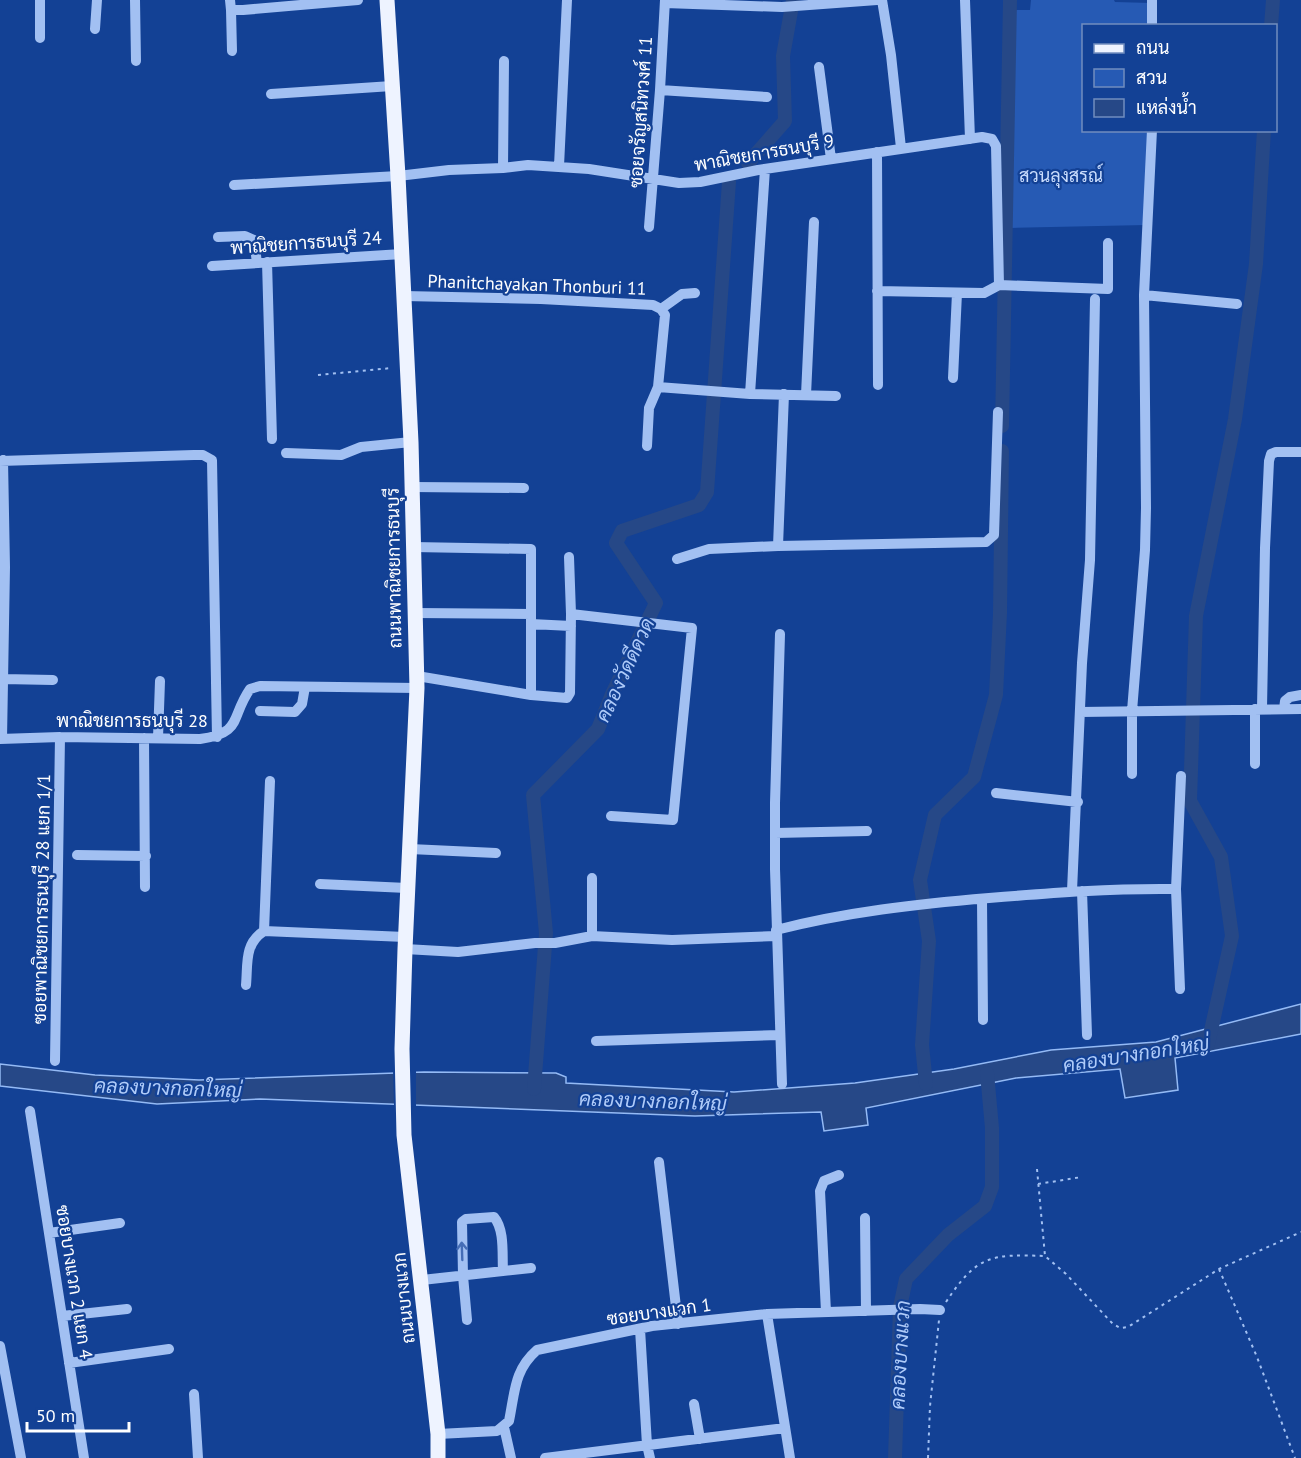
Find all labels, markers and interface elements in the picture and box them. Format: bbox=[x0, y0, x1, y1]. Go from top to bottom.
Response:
legend bbox=[1082, 24, 1277, 132]
street label: ซอยจรัญสนิทวงศ์ 11 bbox=[623, 35, 657, 189]
text: ถนน bbox=[1136, 36, 1169, 59]
text: สวน bbox=[1136, 66, 1167, 89]
text: แหล่งน้ำ bbox=[1136, 92, 1197, 119]
street label: พาณิชยการธนบุรี 9 bbox=[692, 128, 836, 177]
park label: สวนลุงสรณ์ bbox=[1019, 163, 1103, 188]
street label: พาณิชยการธนบุรี 24 bbox=[229, 225, 383, 260]
street label: Phanitchayakan Thonburi 11 bbox=[427, 269, 647, 300]
street label: ถนนพาณิชยการธนบุรี bbox=[380, 487, 407, 649]
water label: คลองวัดดีดวด bbox=[589, 614, 661, 726]
street label: พาณิชยการธนบุรี 28 bbox=[56, 708, 208, 733]
street label: ซอยพาณิชยการธนบุรี 28 แยก 1/1 bbox=[27, 774, 56, 1024]
water label: คลองบางกอกใหญ่ bbox=[1061, 1029, 1212, 1078]
water label: คลองบางกอกใหญ่ bbox=[94, 1072, 243, 1104]
water label: คลองบางกอกใหญ่ bbox=[579, 1085, 728, 1117]
street label: ซอยบางแวก 2 แยก 4 bbox=[51, 1203, 98, 1361]
one-way arrow bbox=[456, 1242, 467, 1262]
street label: ถนนบางแวก bbox=[387, 1251, 420, 1345]
street label: ซอยบางแวก 1 bbox=[605, 1293, 713, 1330]
water label: คลองบางแวก bbox=[884, 1300, 916, 1410]
scale bar bbox=[27, 1395, 129, 1433]
text: 50 m bbox=[36, 1404, 75, 1427]

